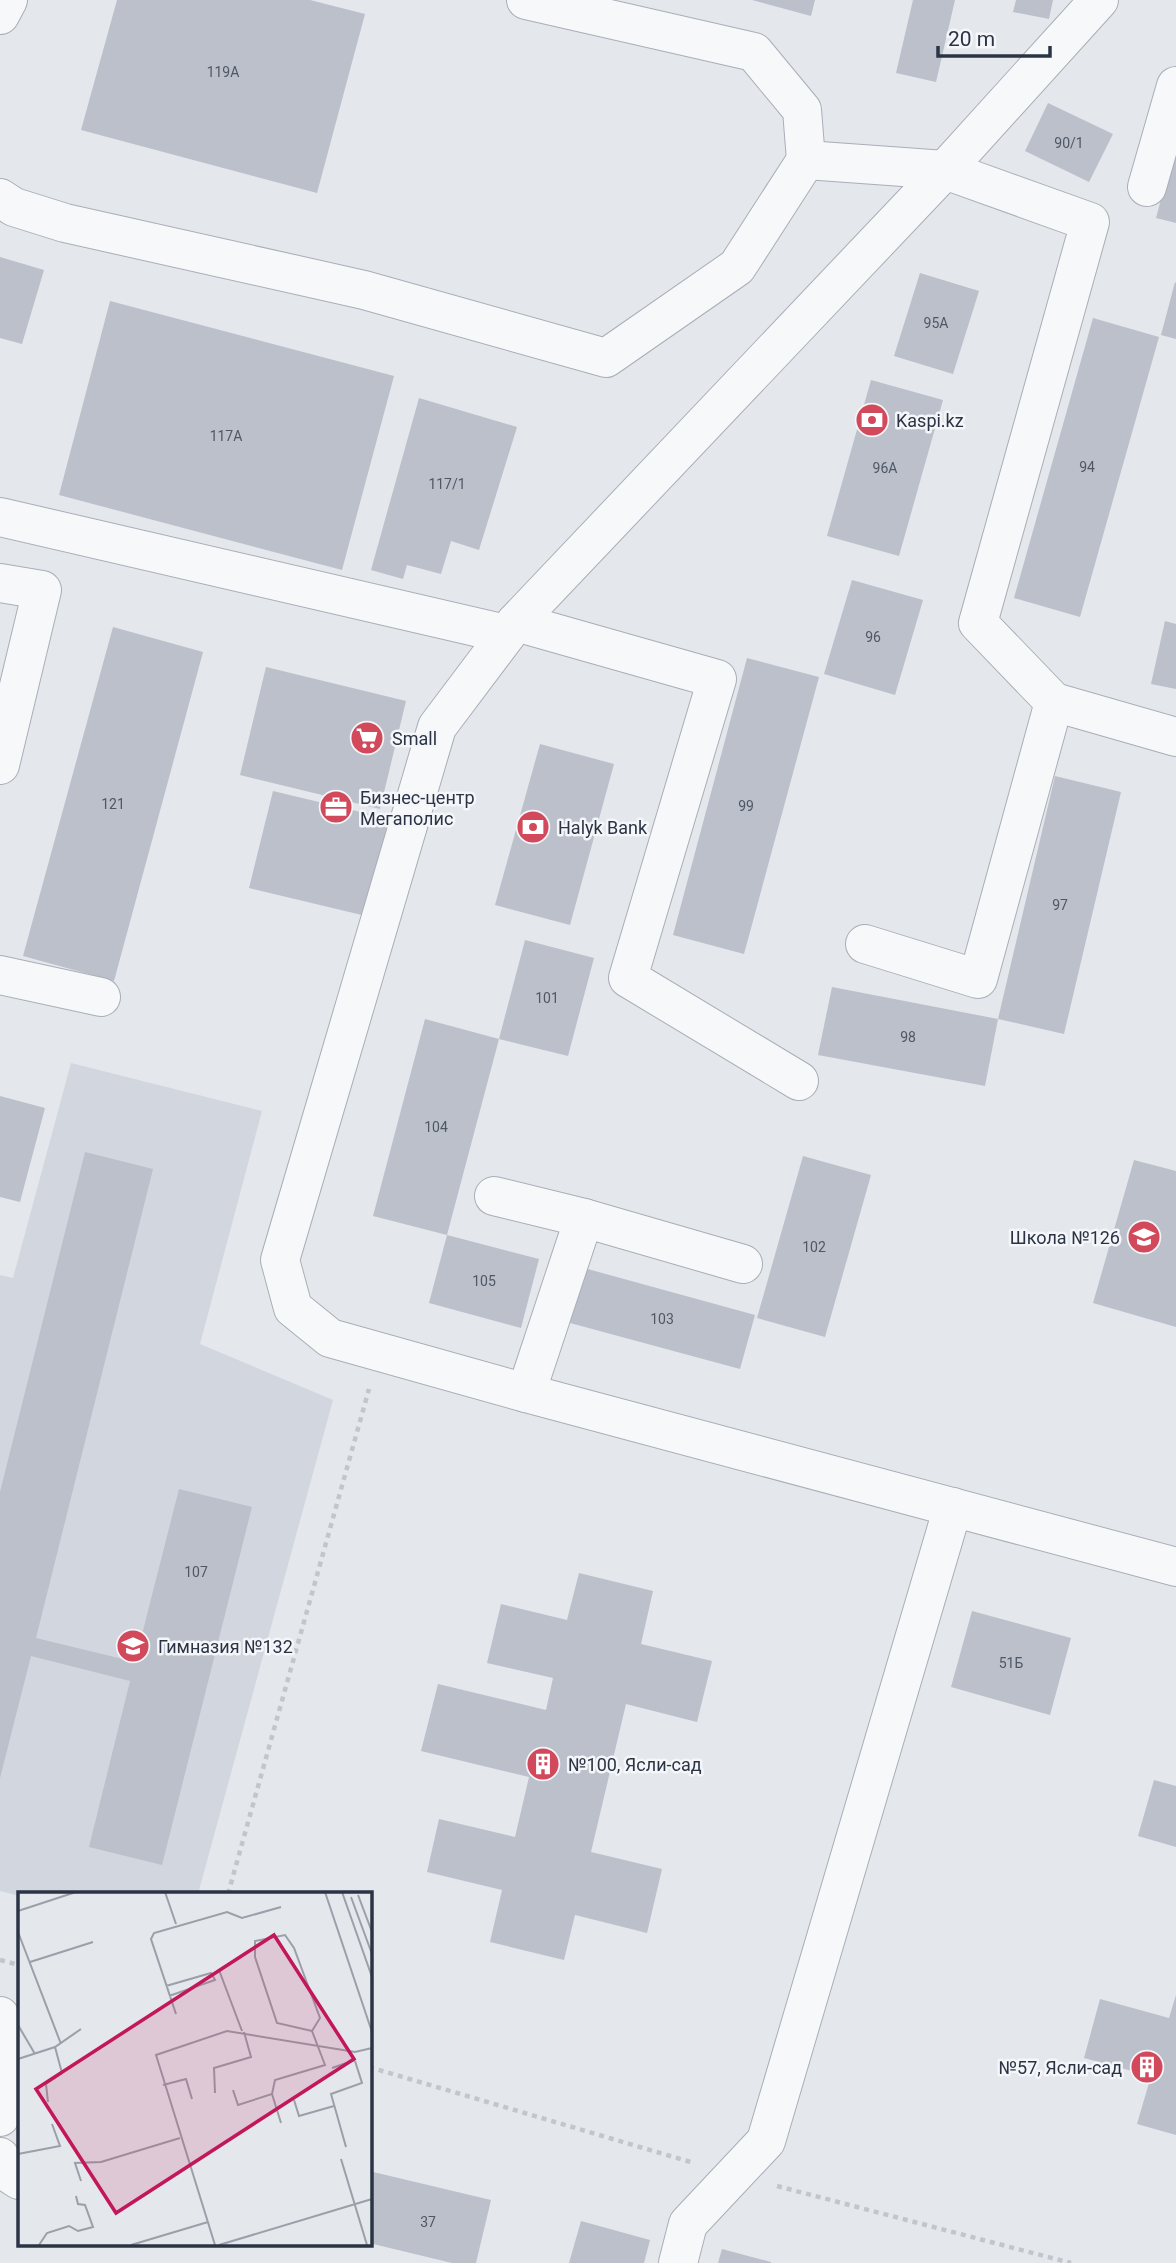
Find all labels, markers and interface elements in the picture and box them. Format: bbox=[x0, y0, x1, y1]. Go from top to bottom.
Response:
scale bar bbox=[938, 14, 1050, 58]
text: 20 m bbox=[948, 27, 995, 51]
house number: 119А bbox=[207, 64, 239, 80]
house number: 90/1 bbox=[1054, 135, 1084, 151]
house number: 95А bbox=[924, 315, 948, 331]
bank icon: Kaspi.kz bbox=[853, 401, 891, 439]
place label: Kaspi.kz bbox=[896, 410, 964, 431]
house number: 117А bbox=[210, 428, 242, 444]
house number: 94 bbox=[1079, 459, 1095, 475]
house number: 96А bbox=[873, 460, 897, 476]
house number: 117/1 bbox=[428, 476, 466, 492]
house number: 96 bbox=[865, 629, 881, 645]
supermarket icon: Small bbox=[348, 719, 386, 757]
place label: Small bbox=[392, 728, 437, 749]
place label: Бизнес-центр Мегаполис bbox=[360, 787, 475, 829]
office icon: Бизнес-центр Мегаполис bbox=[317, 788, 355, 826]
house number: 121 bbox=[101, 796, 125, 812]
house number: 99 bbox=[738, 798, 754, 814]
bank icon: Halyk Bank bbox=[514, 808, 552, 846]
place label: Halyk Bank bbox=[558, 817, 648, 838]
house number: 97 bbox=[1052, 897, 1068, 913]
house number: 101 bbox=[535, 990, 559, 1006]
house number: 98 bbox=[900, 1029, 916, 1045]
house number: 104 bbox=[424, 1119, 448, 1135]
school or university icon: Школа №126 bbox=[1125, 1218, 1163, 1256]
place label: Школа №126 bbox=[1010, 1227, 1120, 1248]
house number: 102 bbox=[802, 1239, 826, 1255]
house number: 105 bbox=[472, 1273, 496, 1289]
house number: 103 bbox=[650, 1311, 674, 1327]
house number: 107 bbox=[184, 1564, 208, 1580]
school or university icon: Гимназия №132 bbox=[114, 1627, 152, 1665]
place label: Гимназия №132 bbox=[158, 1636, 293, 1657]
house number: 51Б bbox=[999, 1655, 1023, 1671]
building icon: №100, Ясли-сад bbox=[524, 1745, 562, 1783]
place label: №100, Ясли-сад bbox=[568, 1754, 702, 1775]
inset map bbox=[18, 1892, 371, 2246]
building icon: №57, Ясли-сад bbox=[1128, 2048, 1166, 2086]
place label: №57, Ясли-сад bbox=[999, 2057, 1122, 2078]
house number: 37 bbox=[420, 2214, 436, 2230]

